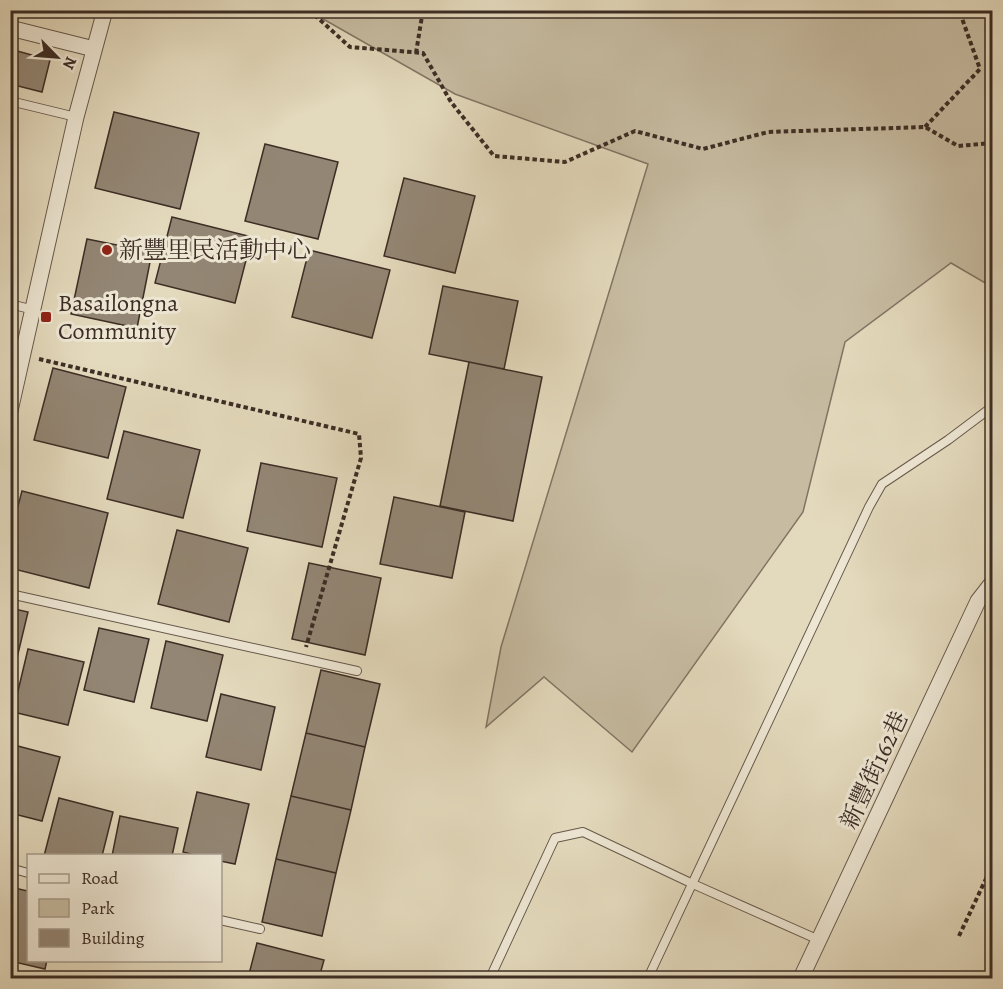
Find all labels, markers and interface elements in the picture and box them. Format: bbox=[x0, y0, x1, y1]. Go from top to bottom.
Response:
north arrow bbox=[27, 27, 87, 87]
text: N bbox=[57, 53, 82, 73]
place label: 新豐里民活動中心 bbox=[119, 234, 311, 266]
marker: 新豐里民活動中心 bbox=[100, 243, 114, 257]
place label: Basailongna Community bbox=[58, 287, 179, 347]
marker: Basailongna Community bbox=[39, 310, 53, 324]
street label: 新豐街162巷 bbox=[833, 706, 915, 834]
legend bbox=[27, 854, 222, 962]
text: Road bbox=[81, 866, 119, 890]
text: Park bbox=[81, 896, 115, 920]
text: Building bbox=[81, 926, 145, 950]

